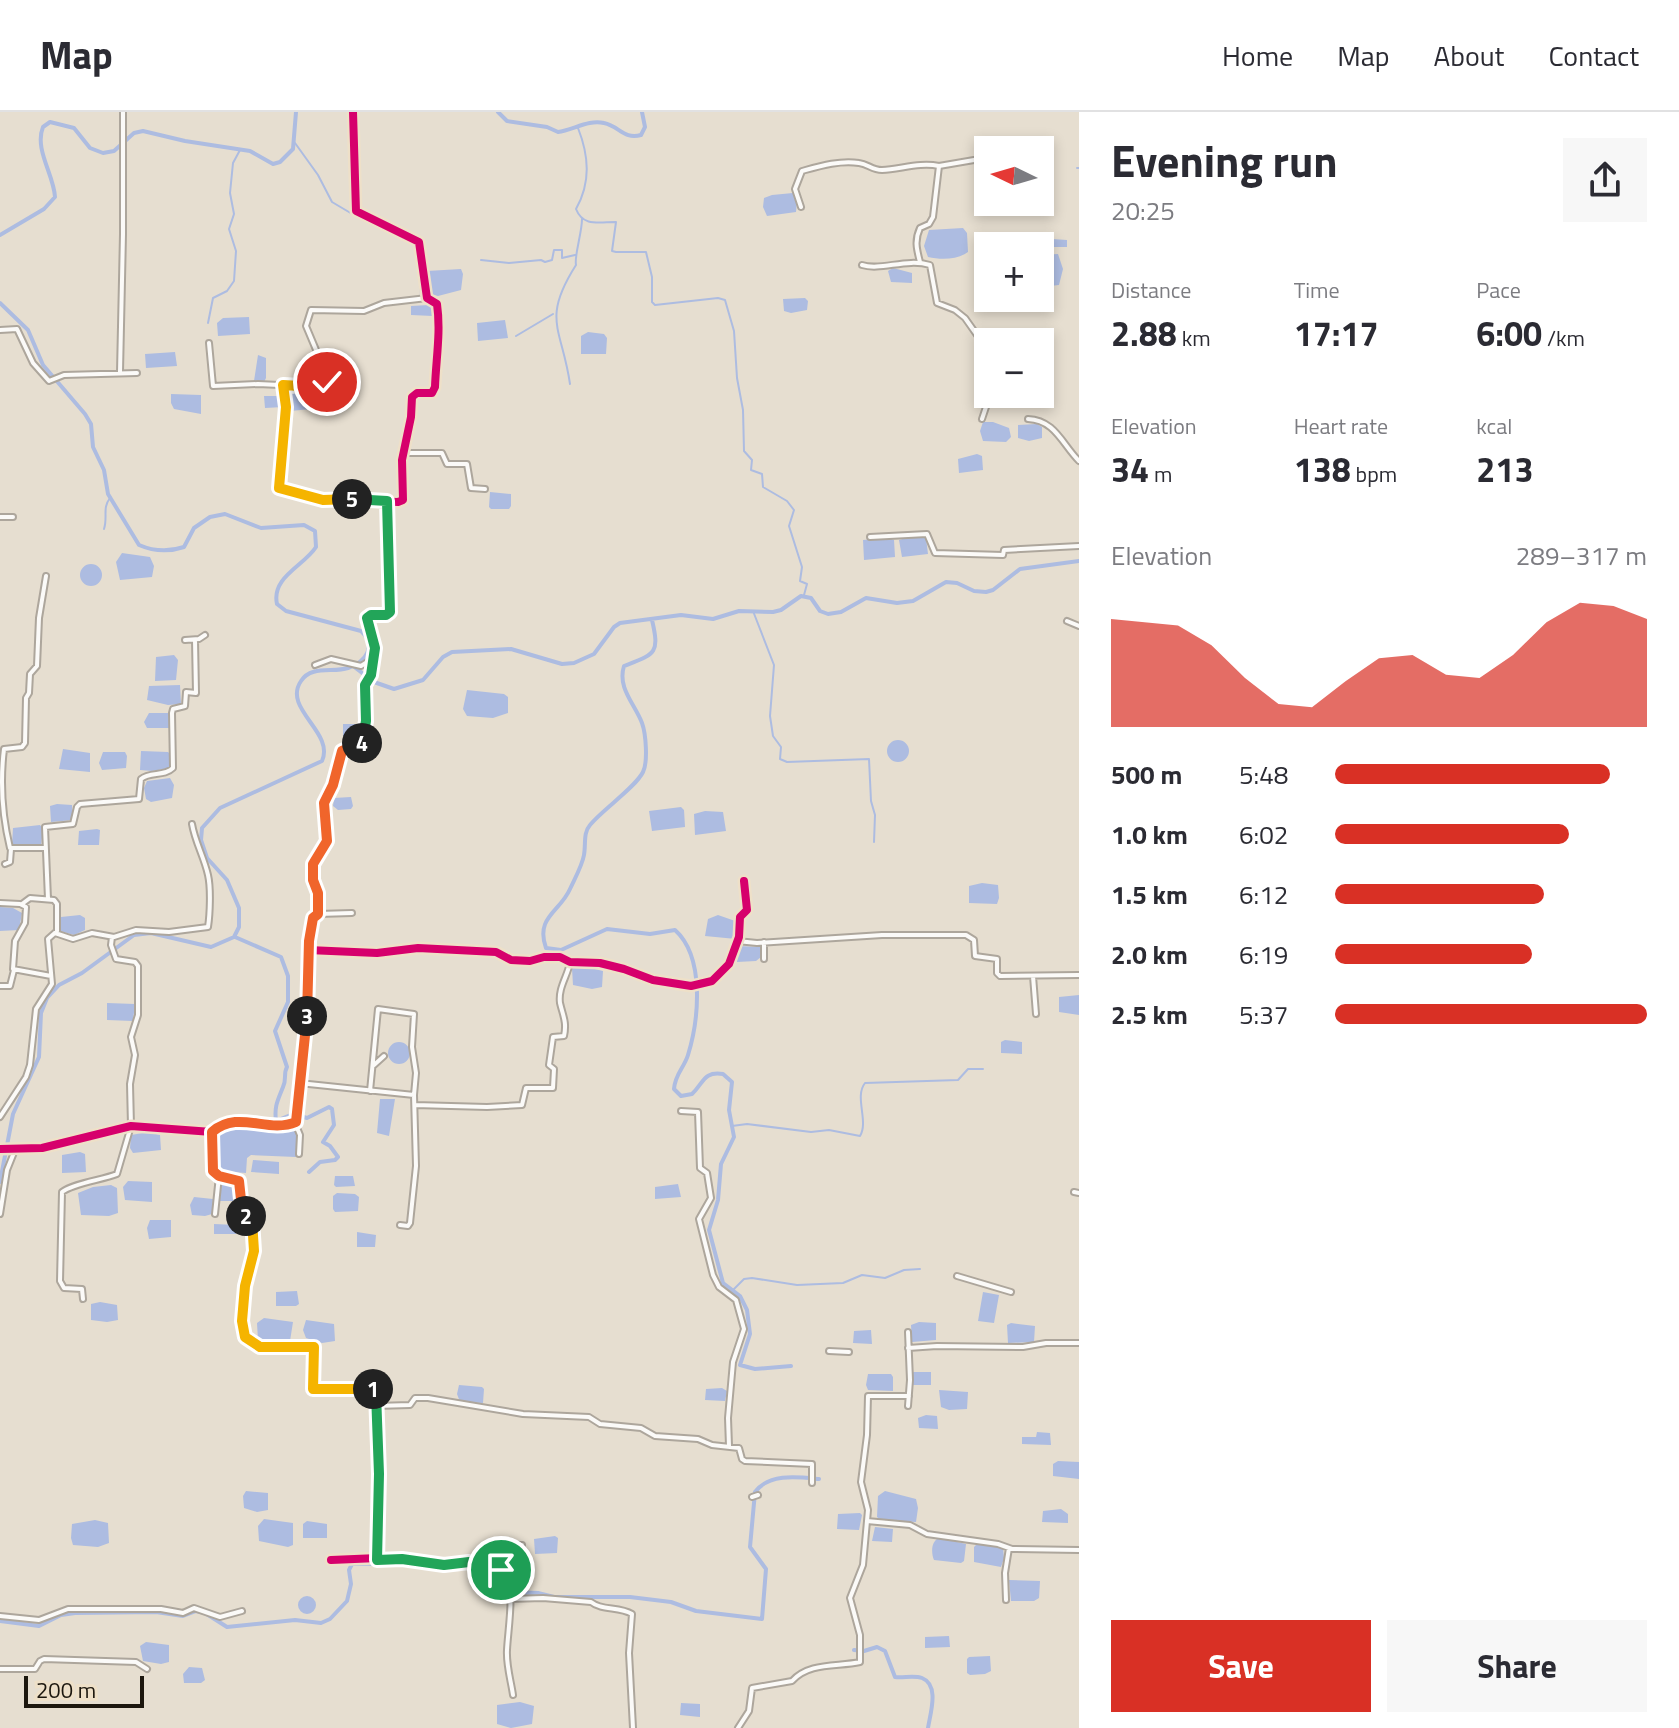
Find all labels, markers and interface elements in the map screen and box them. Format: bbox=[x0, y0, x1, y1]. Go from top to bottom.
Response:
text: Map bbox=[40, 26, 113, 84]
text: Home bbox=[1222, 34, 1293, 77]
text: Map bbox=[1337, 34, 1390, 77]
text: About bbox=[1434, 34, 1504, 77]
text: Contact bbox=[1548, 34, 1639, 77]
text: Evening run bbox=[1111, 127, 1338, 194]
north arrow bbox=[974, 136, 1054, 216]
map controls bbox=[974, 136, 1054, 408]
button: share bbox=[1563, 138, 1647, 222]
text: 20:25 bbox=[1111, 191, 1175, 230]
button: + bbox=[974, 232, 1054, 312]
text: Distance bbox=[1111, 273, 1191, 307]
text: Time bbox=[1294, 273, 1340, 307]
text: Pace bbox=[1476, 273, 1521, 307]
text: 2.88 bbox=[1111, 307, 1177, 359]
text: 17:17 bbox=[1294, 307, 1379, 359]
text: 6:00 bbox=[1476, 307, 1542, 359]
text: km bbox=[1177, 321, 1211, 355]
text: /km bbox=[1542, 321, 1585, 355]
button: − bbox=[974, 328, 1054, 408]
pin bbox=[293, 348, 361, 416]
icon: check bbox=[305, 360, 349, 404]
text: Elevation bbox=[1111, 409, 1197, 443]
text: Heart rate bbox=[1294, 409, 1388, 443]
text: kcal bbox=[1476, 409, 1512, 443]
text: 34 bbox=[1111, 443, 1149, 495]
text: 138 bbox=[1294, 443, 1351, 495]
text: 213 bbox=[1476, 443, 1533, 495]
text: m bbox=[1149, 457, 1172, 491]
text: bpm bbox=[1351, 457, 1397, 491]
pin: 5 bbox=[332, 479, 372, 519]
text: 5 bbox=[346, 482, 358, 516]
text: Elevation bbox=[1111, 536, 1212, 575]
text: 289–317 m bbox=[1516, 536, 1647, 575]
pin: 4 bbox=[342, 723, 382, 763]
text: 4 bbox=[356, 726, 368, 760]
text: 500 m bbox=[1111, 755, 1182, 794]
text: 5:48 bbox=[1239, 755, 1288, 794]
text: 1.0 km bbox=[1111, 815, 1188, 854]
text: 6:02 bbox=[1239, 815, 1288, 854]
text: 1.5 km bbox=[1111, 875, 1188, 914]
text: 6:12 bbox=[1239, 875, 1288, 914]
text: 2.0 km bbox=[1111, 935, 1188, 974]
text: 6:19 bbox=[1239, 935, 1288, 974]
text: 2.5 km bbox=[1111, 995, 1188, 1034]
text: 5:37 bbox=[1239, 995, 1288, 1034]
pin: 3 bbox=[287, 996, 327, 1036]
text: 3 bbox=[301, 999, 313, 1033]
pin: 2 bbox=[226, 1196, 266, 1236]
text: 2 bbox=[240, 1199, 252, 1233]
pin: 1 bbox=[353, 1369, 393, 1409]
text: 1 bbox=[367, 1372, 379, 1406]
pin bbox=[467, 1536, 535, 1604]
icon: arrive bbox=[479, 1548, 523, 1592]
button: Save bbox=[1111, 1620, 1371, 1712]
button: Share bbox=[1387, 1620, 1647, 1712]
scale bar bbox=[24, 1672, 144, 1708]
text: 200 m bbox=[36, 1673, 96, 1707]

